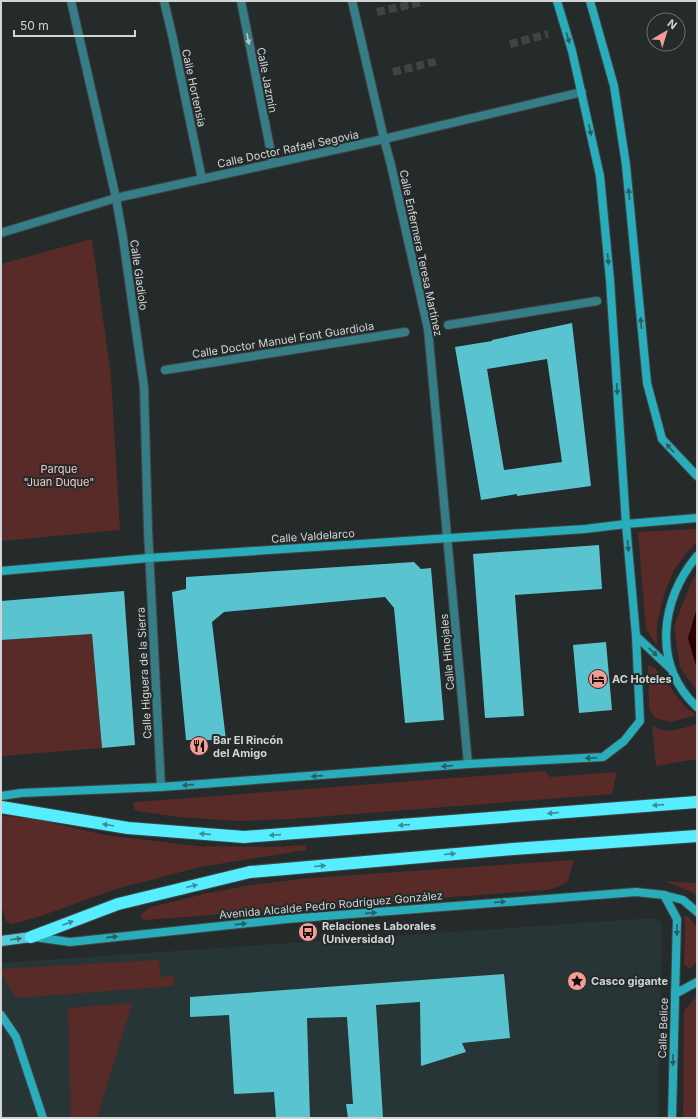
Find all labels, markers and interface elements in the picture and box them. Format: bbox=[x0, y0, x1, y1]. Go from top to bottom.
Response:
scale bar bbox=[14, 12, 135, 38]
north arrow bbox=[646, 12, 686, 52]
text: N bbox=[665, 16, 680, 32]
text: 50 m bbox=[20, 18, 49, 33]
one-way arrow bbox=[245, 33, 251, 45]
one-way arrow bbox=[565, 33, 571, 45]
street label: Calle Jazmín bbox=[254, 46, 280, 114]
street label: Calle Hortensia bbox=[179, 48, 209, 128]
one-way arrow bbox=[588, 124, 594, 137]
street label: Calle Doctor Rafael Segovia bbox=[216, 127, 360, 171]
street label: Calle Enfermera Teresa Martínez bbox=[397, 169, 445, 337]
one-way arrow bbox=[626, 188, 632, 200]
street label: Calle Gladiolo bbox=[127, 239, 151, 312]
one-way arrow bbox=[605, 253, 611, 265]
one-way arrow bbox=[638, 317, 645, 329]
street label: Calle Doctor Manuel Font Guardiola bbox=[191, 319, 375, 361]
one-way arrow bbox=[614, 383, 621, 395]
one-way arrow bbox=[666, 442, 675, 453]
park label: Parque "Juan Duque" bbox=[24, 462, 94, 489]
street label: Calle Valdelarco bbox=[271, 526, 356, 546]
one-way arrow bbox=[625, 540, 631, 552]
street label: Calle Higuera de la Sierra bbox=[134, 607, 154, 739]
street label: Calle Hinojales bbox=[437, 613, 457, 691]
one-way arrow bbox=[648, 647, 658, 657]
hotel icon: AC Hoteles bbox=[587, 668, 609, 690]
place label: AC Hoteles bbox=[612, 672, 672, 686]
place label: Bar El Rincón del Amigo bbox=[213, 733, 283, 760]
restaurant icon: Bar El Rincón del Amigo bbox=[188, 735, 210, 757]
one-way arrow bbox=[585, 755, 597, 762]
one-way arrow bbox=[441, 763, 453, 770]
one-way arrow bbox=[311, 773, 323, 780]
one-way arrow bbox=[182, 782, 194, 789]
one-way arrow bbox=[652, 802, 664, 809]
one-way arrow bbox=[547, 810, 559, 817]
one-way arrow bbox=[398, 821, 410, 828]
one-way arrow bbox=[102, 822, 115, 828]
one-way arrow bbox=[199, 831, 211, 838]
one-way arrow bbox=[269, 832, 281, 838]
one-way arrow bbox=[444, 851, 456, 858]
one-way arrow bbox=[314, 863, 326, 869]
one-way arrow bbox=[186, 883, 198, 889]
street label: Avenida Alcalde Pedro Rodríguez González bbox=[219, 888, 443, 922]
one-way arrow bbox=[494, 899, 506, 906]
one-way arrow bbox=[364, 909, 377, 916]
place label: Relaciones Laborales (Universidad) bbox=[322, 919, 436, 946]
one-way arrow bbox=[62, 920, 74, 926]
one-way arrow bbox=[235, 921, 247, 927]
bus stop icon: Relaciones Laborales (Universidad) bbox=[297, 921, 319, 943]
one-way arrow bbox=[673, 924, 680, 936]
one-way arrow bbox=[106, 934, 118, 941]
one-way arrow bbox=[10, 936, 22, 942]
place icon: Casco gigante bbox=[566, 970, 588, 992]
place label: Casco gigante bbox=[591, 974, 669, 988]
street label: Calle Belice bbox=[655, 997, 671, 1059]
one-way arrow bbox=[670, 1054, 677, 1066]

